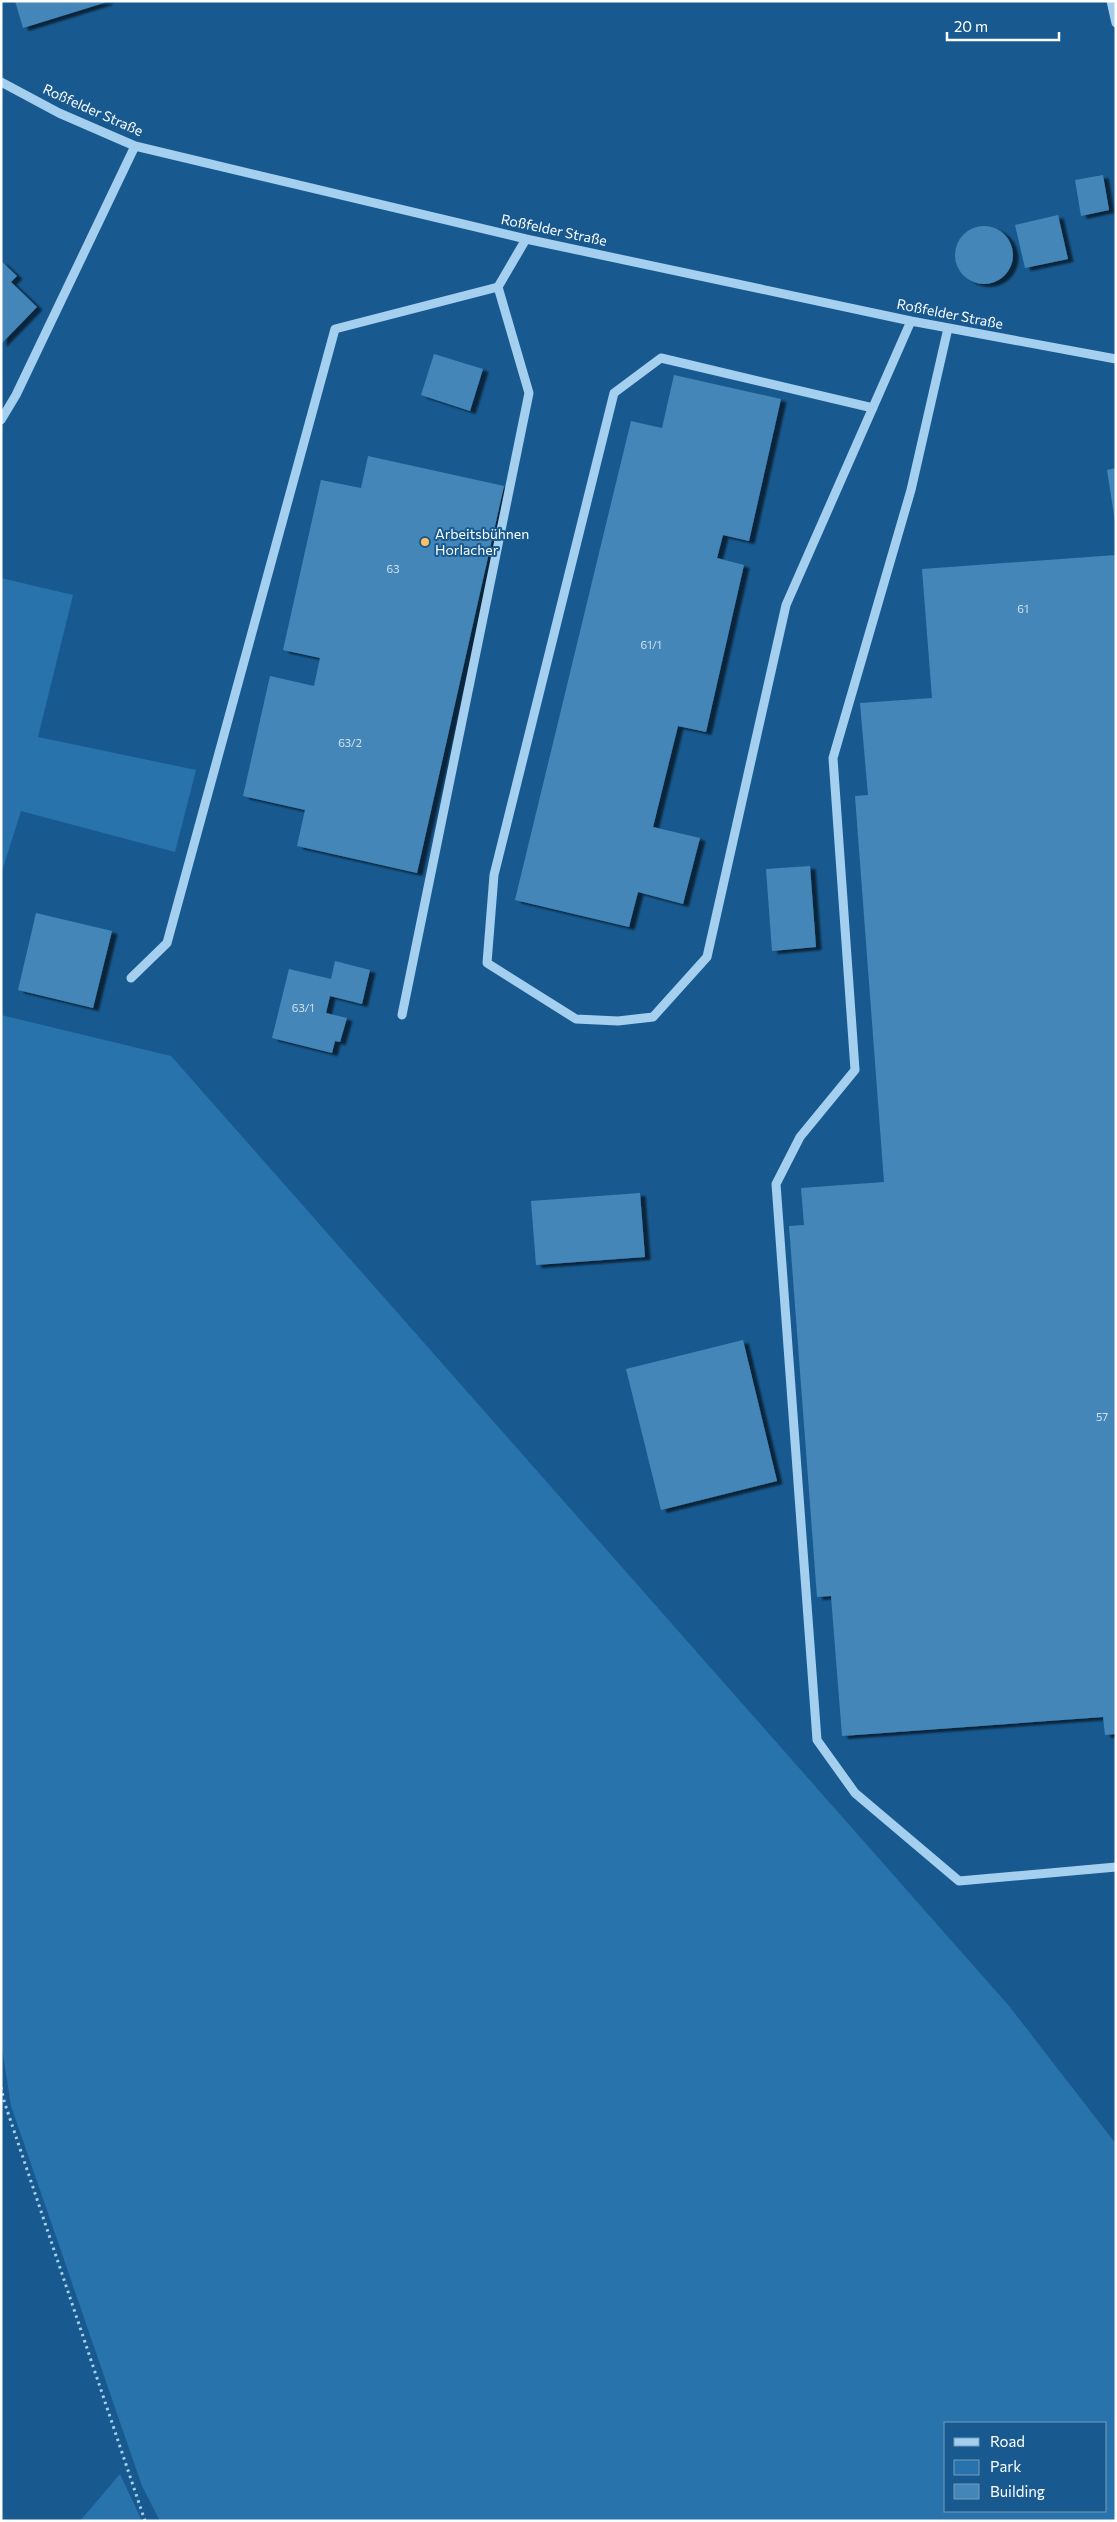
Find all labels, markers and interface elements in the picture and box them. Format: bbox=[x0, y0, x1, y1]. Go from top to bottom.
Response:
scale bar bbox=[947, 10, 1060, 42]
text: 20 m bbox=[954, 17, 988, 35]
street label: Roßfelder Straße bbox=[40, 80, 146, 139]
street label: Roßfelder Straße bbox=[500, 210, 609, 249]
street label: Roßfelder Straße bbox=[895, 295, 1005, 332]
place label: Arbeitsbühnen Horlacher bbox=[435, 525, 529, 558]
marker: Arbeitsbühnen Horlacher bbox=[419, 536, 431, 548]
house number: 63 bbox=[387, 562, 399, 575]
house number: 61 bbox=[1017, 602, 1029, 615]
house number: 61/1 bbox=[641, 638, 661, 651]
house number: 63/2 bbox=[338, 736, 362, 749]
house number: 63/1 bbox=[292, 1001, 314, 1014]
house number: 57 bbox=[1096, 1410, 1108, 1423]
legend bbox=[944, 2422, 1107, 2512]
text: Road bbox=[990, 2432, 1025, 2450]
text: Park bbox=[990, 2457, 1021, 2475]
text: Building bbox=[990, 2482, 1045, 2500]

